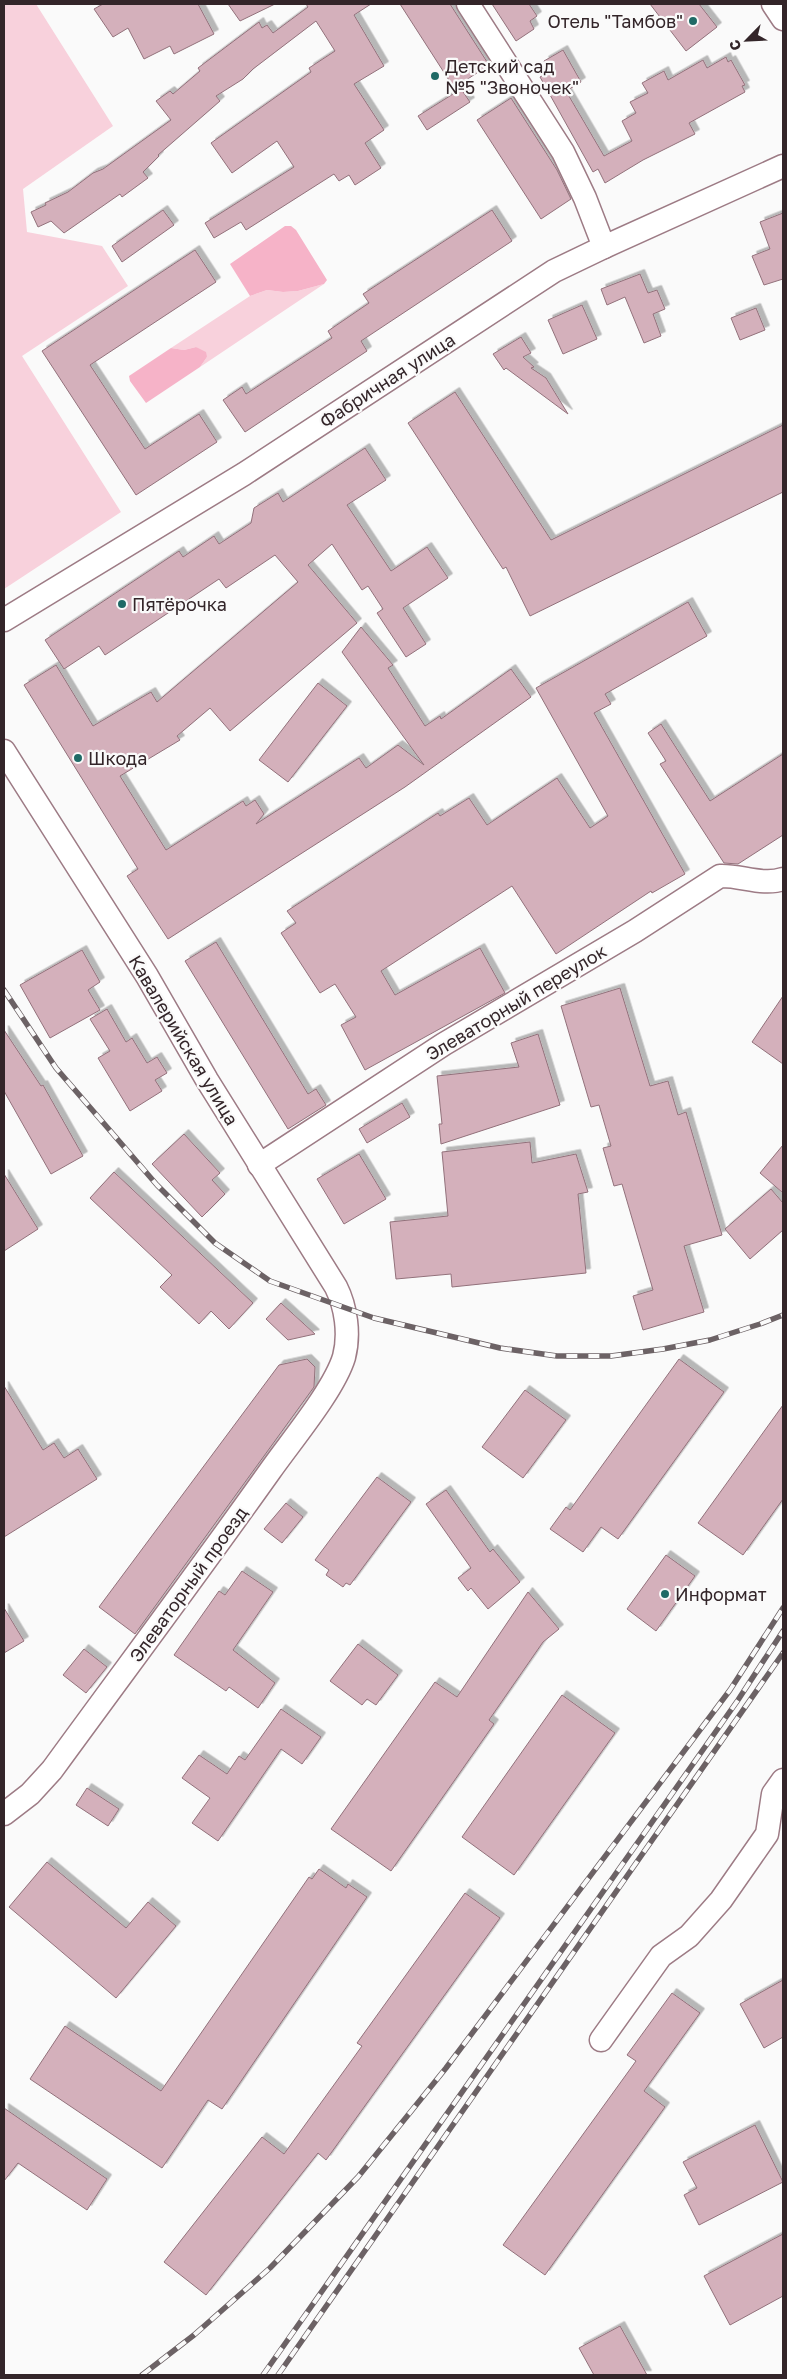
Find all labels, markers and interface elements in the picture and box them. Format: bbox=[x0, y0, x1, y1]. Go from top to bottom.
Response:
place label: Отель "Тамбов" bbox=[548, 10, 683, 32]
marker: Отель "Тамбов" bbox=[687, 15, 699, 27]
north arrow bbox=[722, 15, 772, 65]
text: С bbox=[725, 37, 744, 53]
place label: Детский сад №5 "Звоночек" bbox=[445, 55, 579, 98]
marker: Детский сад №5 "Звоночек" bbox=[429, 70, 441, 82]
street label: Фабричная улица bbox=[315, 328, 459, 432]
place label: Пятёрочка bbox=[132, 593, 227, 615]
marker: Пятёрочка bbox=[116, 598, 128, 610]
place label: Шкода bbox=[88, 747, 147, 769]
marker: Шкода bbox=[72, 752, 84, 764]
street label: Элеваторный переулок bbox=[422, 939, 610, 1065]
street label: Кавалерийская улица bbox=[124, 951, 244, 1129]
street label: Элеваторный проезд bbox=[124, 1502, 252, 1666]
place label: Информат bbox=[675, 1583, 767, 1605]
marker: Информат bbox=[659, 1588, 671, 1600]

